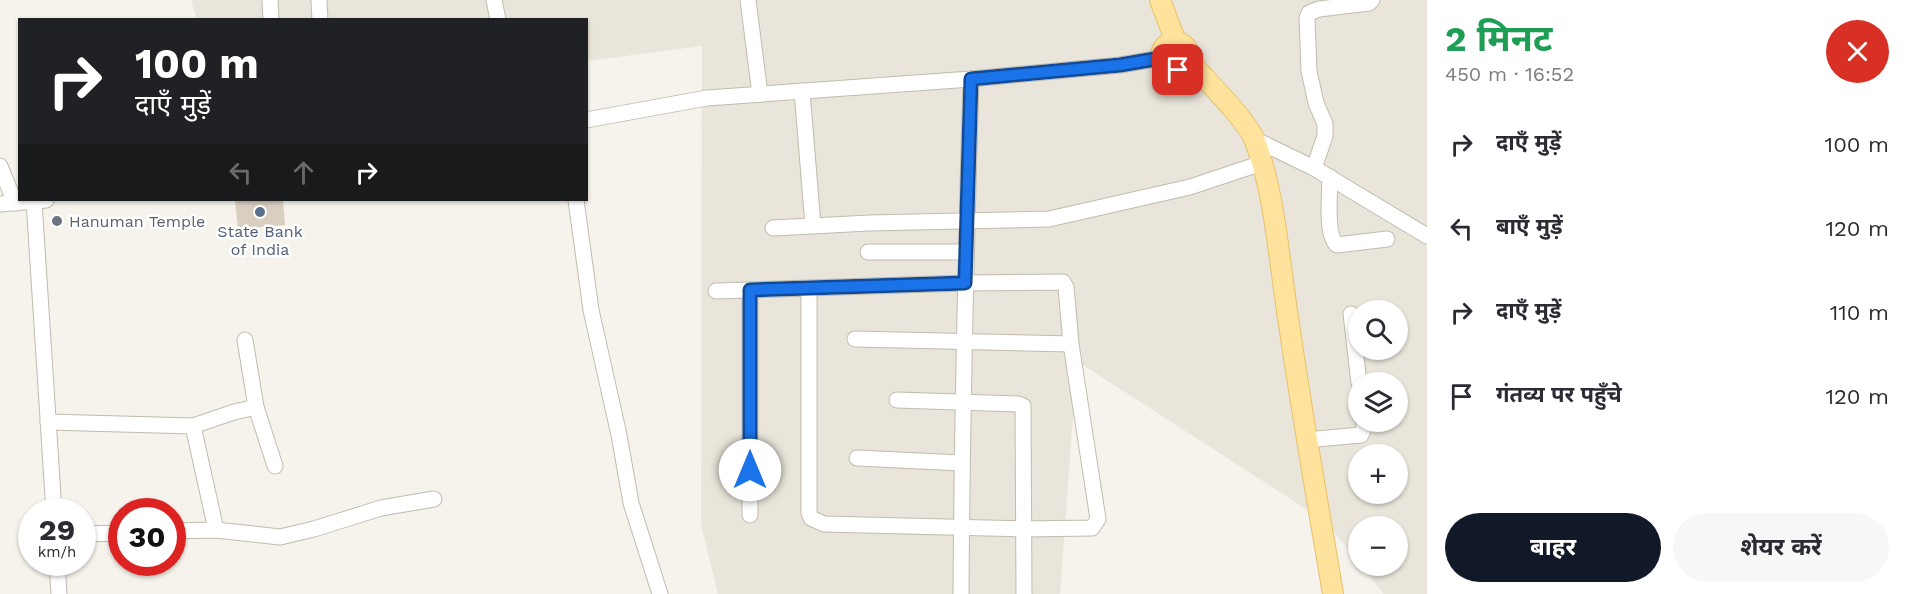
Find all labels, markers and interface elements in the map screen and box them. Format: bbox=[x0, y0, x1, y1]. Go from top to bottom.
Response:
text: 2 मिनट bbox=[1445, 18, 1552, 60]
button: close bbox=[1826, 20, 1889, 83]
text: 100 m bbox=[135, 39, 259, 88]
icon: right bbox=[36, 42, 114, 120]
pin bbox=[1152, 44, 1203, 95]
icon: arrive bbox=[1161, 53, 1194, 86]
text: 450 m · 16:52 bbox=[1445, 62, 1574, 86]
text: दाएँ मुड़ें bbox=[135, 89, 211, 121]
icon: right bbox=[1445, 128, 1478, 161]
text: दाएँ मुड़ें bbox=[1496, 130, 1561, 155]
text: 100 m bbox=[1825, 132, 1889, 157]
icon: left bbox=[224, 156, 257, 189]
icon: ahead bbox=[287, 156, 320, 189]
icon: right bbox=[350, 156, 383, 189]
marker: State Bank of India bbox=[253, 205, 267, 219]
place label: Hanuman Temple bbox=[69, 212, 205, 231]
icon: left bbox=[1445, 212, 1478, 245]
marker: Hanuman Temple bbox=[50, 214, 64, 228]
text: बाएँ मुड़ें bbox=[1496, 214, 1563, 239]
text: 120 m bbox=[1825, 216, 1889, 241]
place label: State Bank of India bbox=[217, 222, 303, 259]
icon: right bbox=[1445, 296, 1478, 329]
text: दाएँ मुड़ें bbox=[1496, 298, 1561, 323]
map controls bbox=[1348, 300, 1408, 576]
button: search bbox=[1348, 300, 1408, 360]
text: 110 m bbox=[1830, 300, 1889, 325]
button: layers bbox=[1348, 372, 1408, 432]
icon: arrive bbox=[1445, 380, 1478, 413]
text: गंतव्य पर पहुँचे bbox=[1496, 382, 1622, 407]
text: 120 m bbox=[1825, 384, 1889, 409]
position arrow bbox=[718, 438, 782, 502]
button: + bbox=[1348, 444, 1408, 504]
speed limit sign: 30 bbox=[108, 498, 186, 576]
text: 29 bbox=[39, 512, 75, 547]
button: बाहर bbox=[1445, 513, 1661, 582]
button: शेयर करें bbox=[1673, 513, 1889, 582]
button: − bbox=[1348, 516, 1408, 576]
text: km/h bbox=[38, 543, 76, 561]

